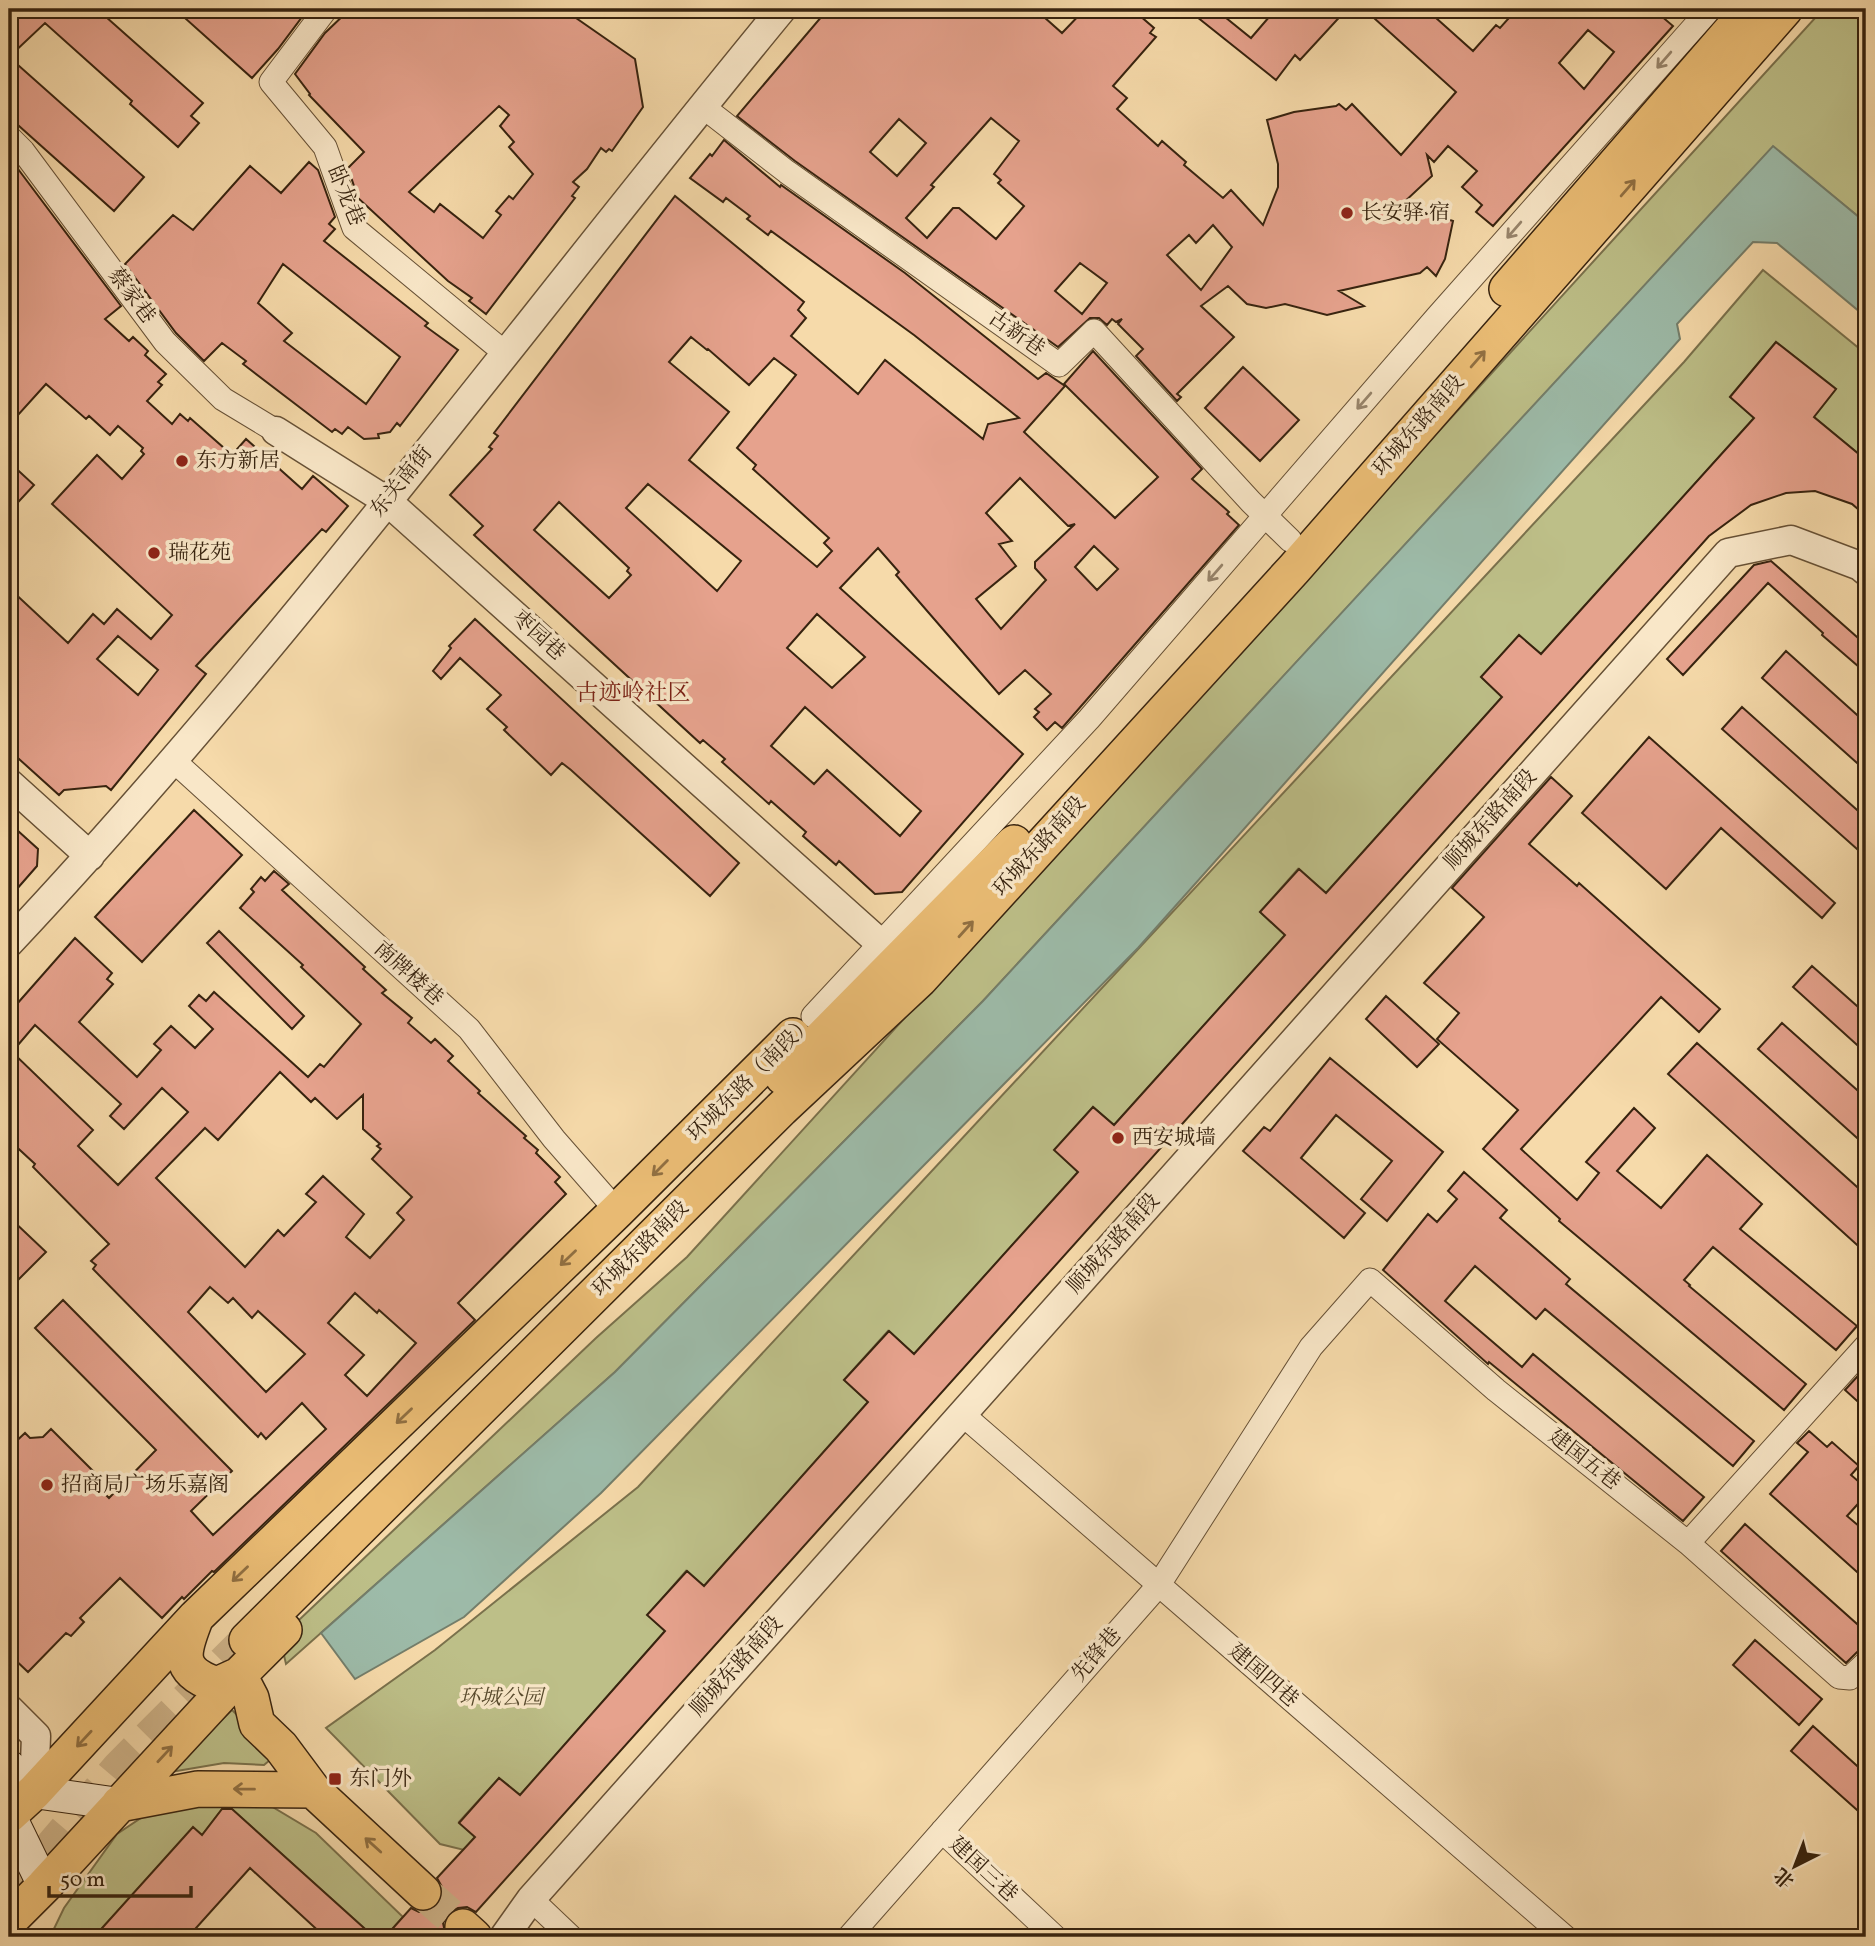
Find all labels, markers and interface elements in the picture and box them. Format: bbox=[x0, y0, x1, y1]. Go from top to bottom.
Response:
one-way arrow bbox=[1656, 51, 1673, 68]
street label: 卧龙巷 bbox=[319, 161, 371, 231]
one-way arrow bbox=[1620, 179, 1636, 197]
place label: 长安驿·宿 bbox=[1361, 199, 1450, 228]
marker: 长安驿·宿 bbox=[1339, 205, 1355, 221]
one-way arrow bbox=[1506, 221, 1522, 239]
street label: 蔡家巷 bbox=[100, 262, 162, 330]
street label: 古新巷 bbox=[982, 304, 1050, 364]
one-way arrow bbox=[1470, 350, 1486, 368]
street label: 环城东路南段 bbox=[1367, 369, 1471, 483]
one-way arrow bbox=[1356, 392, 1372, 410]
street label: 东关南街 bbox=[364, 440, 440, 524]
place label: 东方新居 bbox=[196, 447, 280, 476]
marker: 东方新居 bbox=[174, 453, 190, 469]
place label: 瑞花苑 bbox=[168, 539, 231, 568]
marker: 瑞花苑 bbox=[146, 545, 162, 561]
one-way arrow bbox=[1207, 564, 1223, 582]
street label: 枣园巷 bbox=[505, 604, 571, 668]
district label: 古迹岭社区 bbox=[576, 678, 691, 710]
street label: 顺城东路南段 bbox=[1438, 763, 1544, 877]
street label: 环城东路南段 bbox=[987, 790, 1093, 904]
one-way arrow bbox=[958, 920, 974, 938]
street label: 南牌楼巷 bbox=[367, 935, 449, 1013]
street label: 环城东路（南段） bbox=[681, 1009, 821, 1149]
place label: 西安城墙 bbox=[1132, 1124, 1216, 1153]
marker: 西安城墙 bbox=[1110, 1130, 1126, 1146]
one-way arrow bbox=[652, 1159, 669, 1176]
street label: 顺城东路南段 bbox=[1061, 1187, 1167, 1301]
street label: 环城东路南段 bbox=[586, 1194, 696, 1304]
one-way arrow bbox=[560, 1250, 577, 1267]
one-way arrow bbox=[396, 1407, 413, 1424]
street label: 建国五巷 bbox=[1542, 1423, 1626, 1497]
place label: 招商局广场乐嘉阁 bbox=[61, 1471, 229, 1500]
marker: 招商局广场乐嘉阁 bbox=[39, 1477, 55, 1493]
one-way arrow bbox=[232, 1565, 249, 1582]
street label: 顺城东路南段 bbox=[684, 1610, 790, 1724]
street label: 先锋巷 bbox=[1065, 1622, 1129, 1688]
street label: 建国四巷 bbox=[1222, 1638, 1304, 1714]
park label: 环城公园 bbox=[459, 1684, 546, 1713]
one-way arrow bbox=[75, 1730, 92, 1747]
one-way arrow bbox=[157, 1746, 174, 1763]
place label: 东门外 bbox=[349, 1765, 412, 1794]
marker: 东门外 bbox=[327, 1771, 343, 1787]
one-way arrow bbox=[233, 1783, 256, 1796]
north arrow bbox=[1759, 1830, 1829, 1900]
street label: 建国三巷 bbox=[942, 1831, 1024, 1909]
one-way arrow bbox=[365, 1837, 382, 1854]
scale bar bbox=[49, 1855, 191, 1899]
text: 北 bbox=[1769, 1861, 1801, 1893]
text: 50 m bbox=[60, 1866, 105, 1895]

